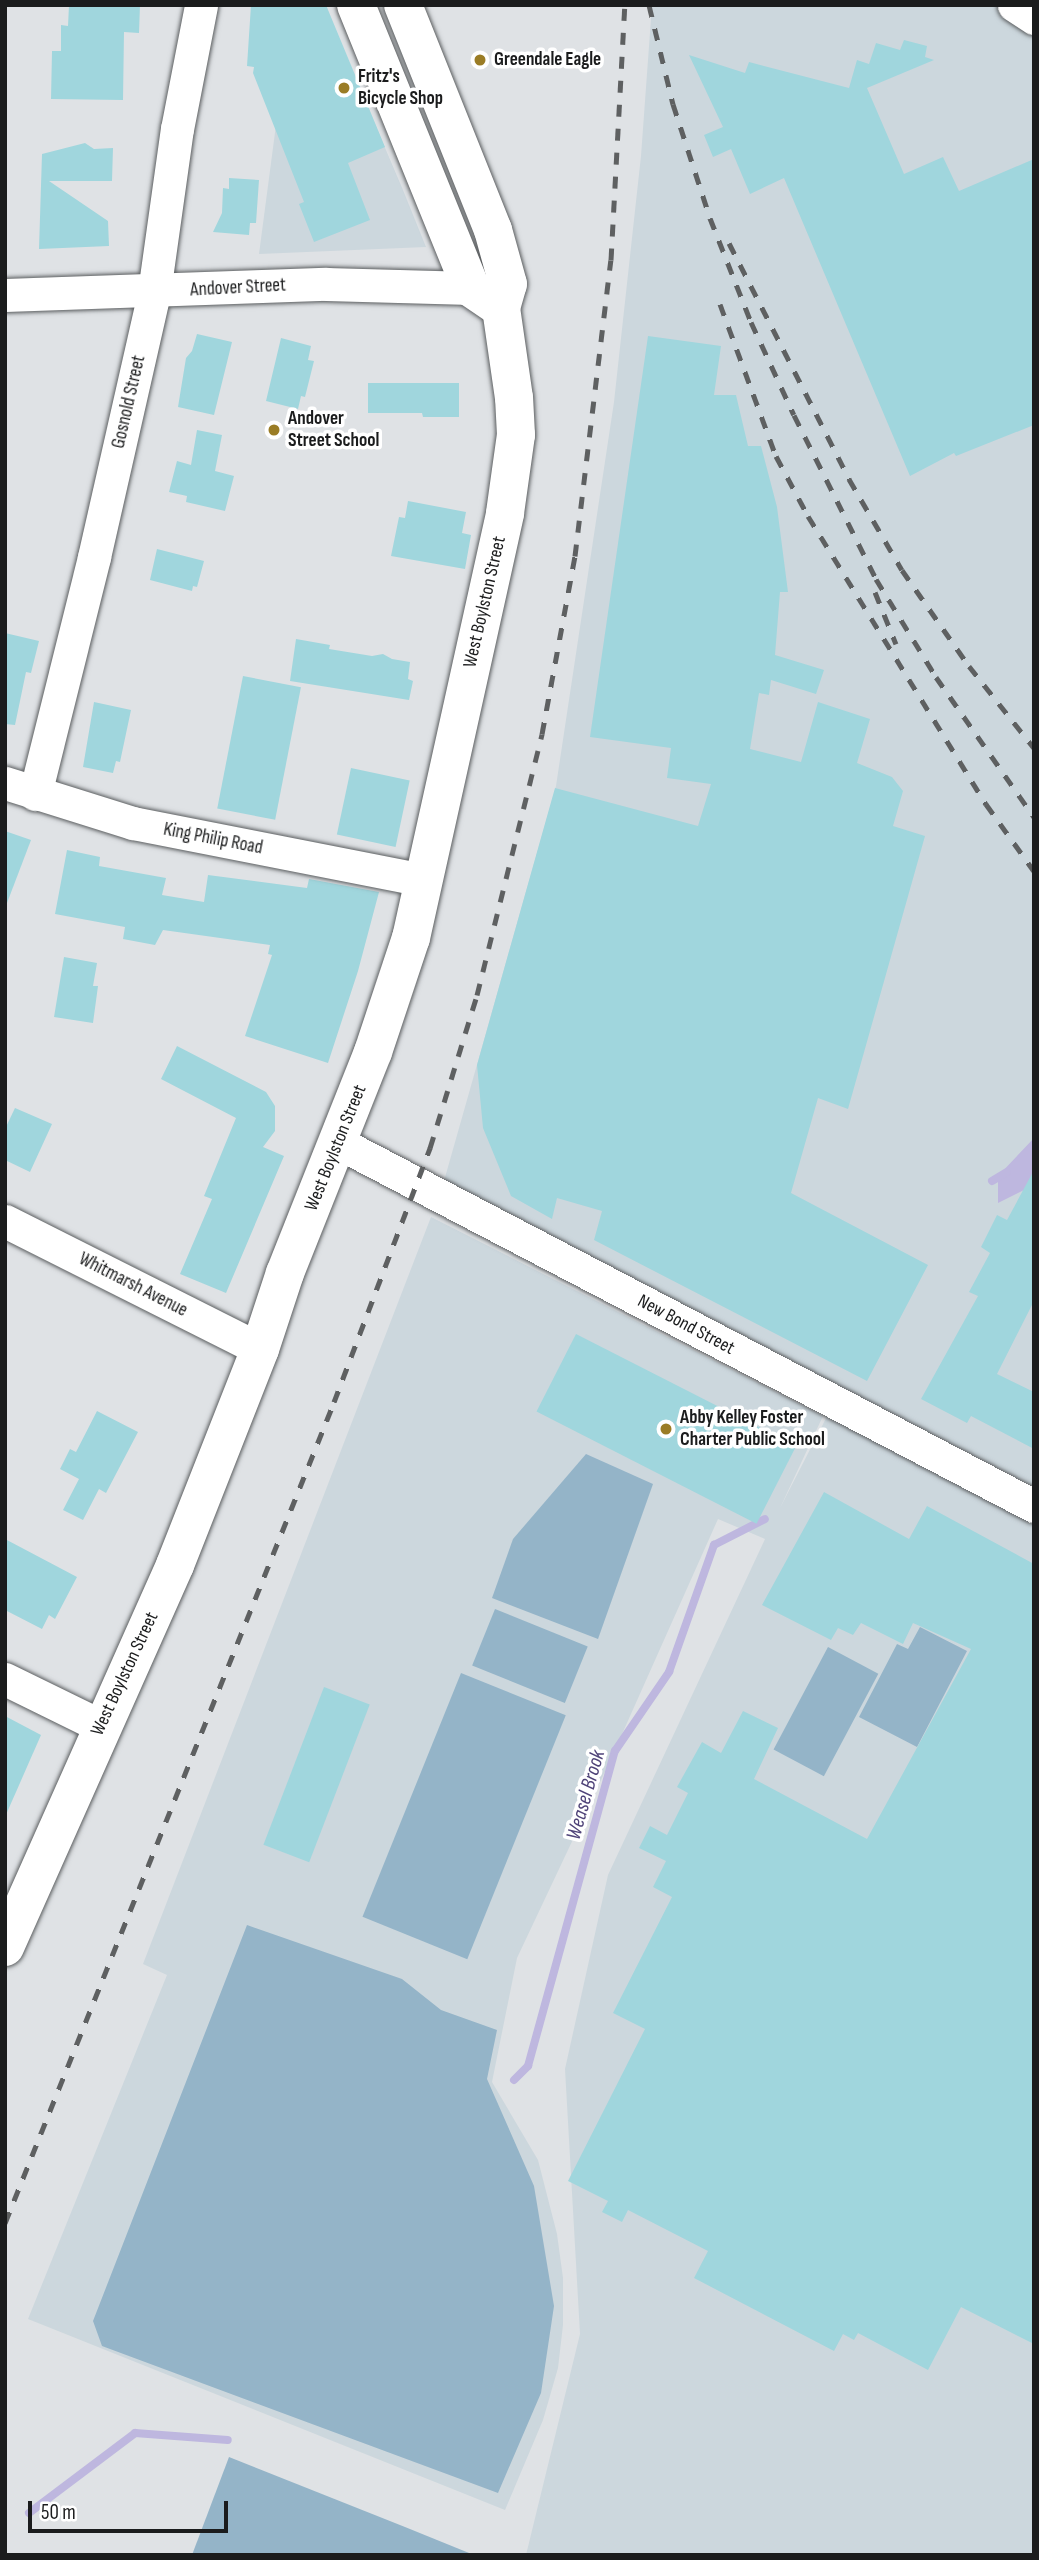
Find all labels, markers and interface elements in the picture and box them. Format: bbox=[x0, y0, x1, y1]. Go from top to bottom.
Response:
place label: Greendale Eagle bbox=[494, 49, 601, 71]
marker: Greendale Eagle bbox=[472, 52, 488, 68]
place label: Fritz's Bicycle Shop bbox=[358, 66, 443, 110]
marker: Fritz's Bicycle Shop bbox=[336, 80, 352, 96]
street label: Andover Street bbox=[190, 274, 286, 302]
street label: Gosnold Street bbox=[107, 353, 151, 451]
place label: Andover Street School bbox=[288, 408, 379, 452]
marker: Andover Street School bbox=[266, 422, 282, 438]
street label: West Boylston Street bbox=[459, 534, 511, 670]
street label: King Philip Road bbox=[161, 818, 265, 860]
street label: West Boylston Street bbox=[300, 1082, 372, 1214]
street label: Whitmarsh Avenue bbox=[75, 1248, 191, 1322]
street label: New Bond Street bbox=[634, 1290, 738, 1360]
place label: Abby Kelley Foster Charter Public School bbox=[680, 1407, 825, 1451]
marker: Abby Kelley Foster Charter Public School bbox=[658, 1421, 674, 1437]
street label: West Boylston Street bbox=[86, 1608, 164, 1740]
water label: Weasel Brook bbox=[561, 1747, 611, 1843]
scale bar bbox=[32, 2486, 231, 2530]
text: 50 m bbox=[41, 2500, 76, 2525]

